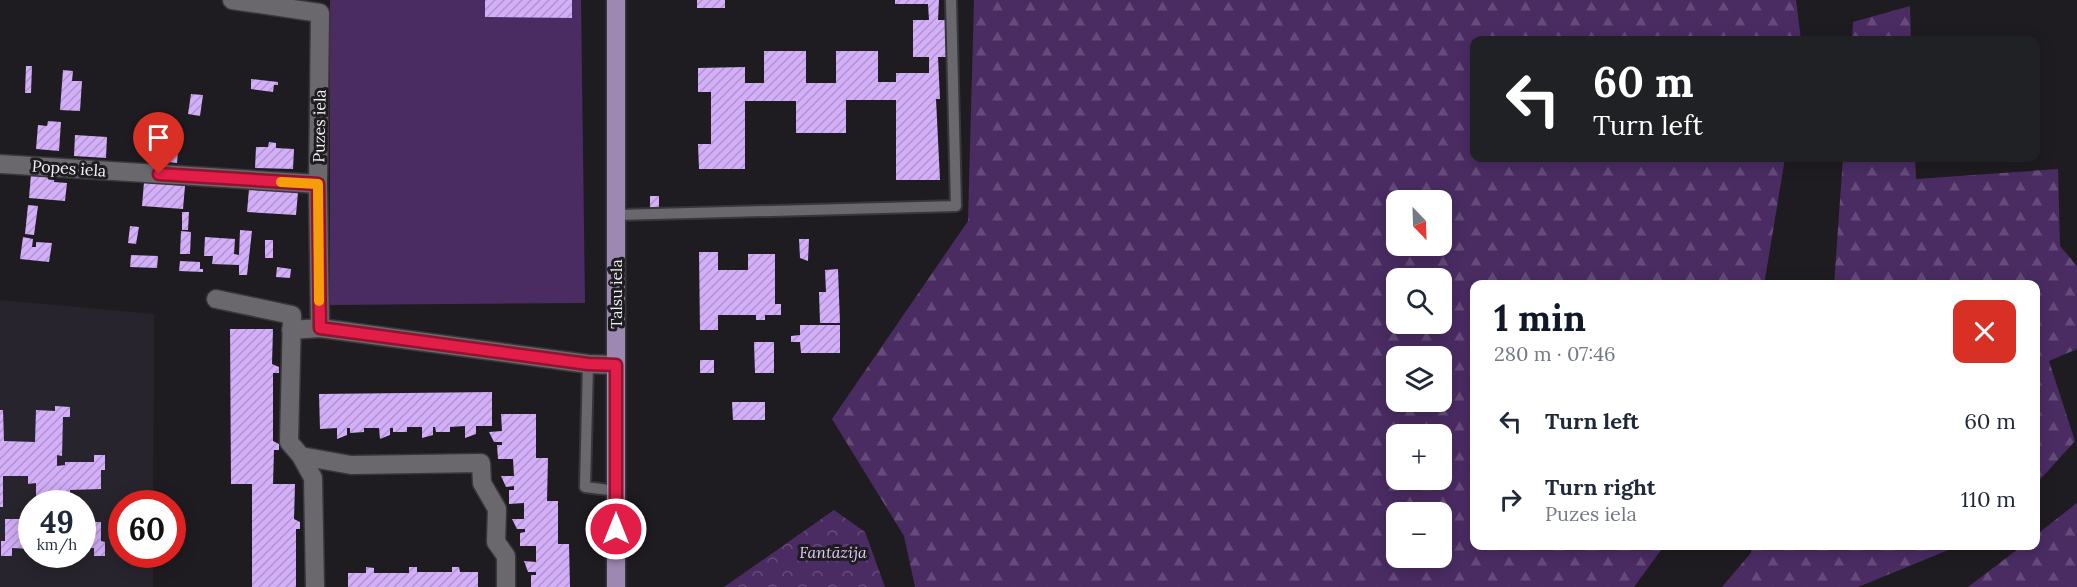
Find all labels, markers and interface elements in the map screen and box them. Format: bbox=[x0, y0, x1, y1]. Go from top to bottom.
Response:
text: 60 m bbox=[1593, 55, 1694, 109]
icon: left bbox=[1494, 60, 1572, 138]
street label: Puzes iela bbox=[308, 89, 330, 163]
text: Turn left bbox=[1593, 108, 1703, 142]
pin bbox=[133, 112, 184, 174]
icon: arrive bbox=[142, 121, 175, 154]
street label: Popes iela bbox=[31, 155, 107, 181]
north arrow bbox=[1386, 190, 1452, 256]
map controls bbox=[1386, 190, 1452, 568]
street label: Talsu iela bbox=[606, 259, 626, 329]
button: search bbox=[1386, 268, 1452, 334]
text: 1 min bbox=[1494, 295, 1586, 341]
button: close bbox=[1953, 300, 2016, 363]
text: 280 m · 07:46 bbox=[1494, 341, 1616, 366]
button: layers bbox=[1386, 346, 1452, 412]
icon: left bbox=[1494, 405, 1527, 438]
text: Turn left bbox=[1545, 407, 1639, 435]
text: 60 m bbox=[1964, 407, 2016, 435]
button: + bbox=[1386, 424, 1452, 490]
text: Turn right bbox=[1545, 473, 1656, 501]
icon: right bbox=[1494, 483, 1527, 516]
text: 110 m bbox=[1961, 485, 2016, 513]
speed limit sign: 60 bbox=[108, 490, 186, 568]
position arrow bbox=[584, 497, 648, 561]
text: Puzes iela bbox=[1545, 501, 1637, 526]
button: − bbox=[1386, 502, 1452, 568]
text: 49 bbox=[40, 503, 74, 541]
text: km/h bbox=[37, 535, 77, 554]
park label: Fantāzija bbox=[799, 542, 867, 562]

